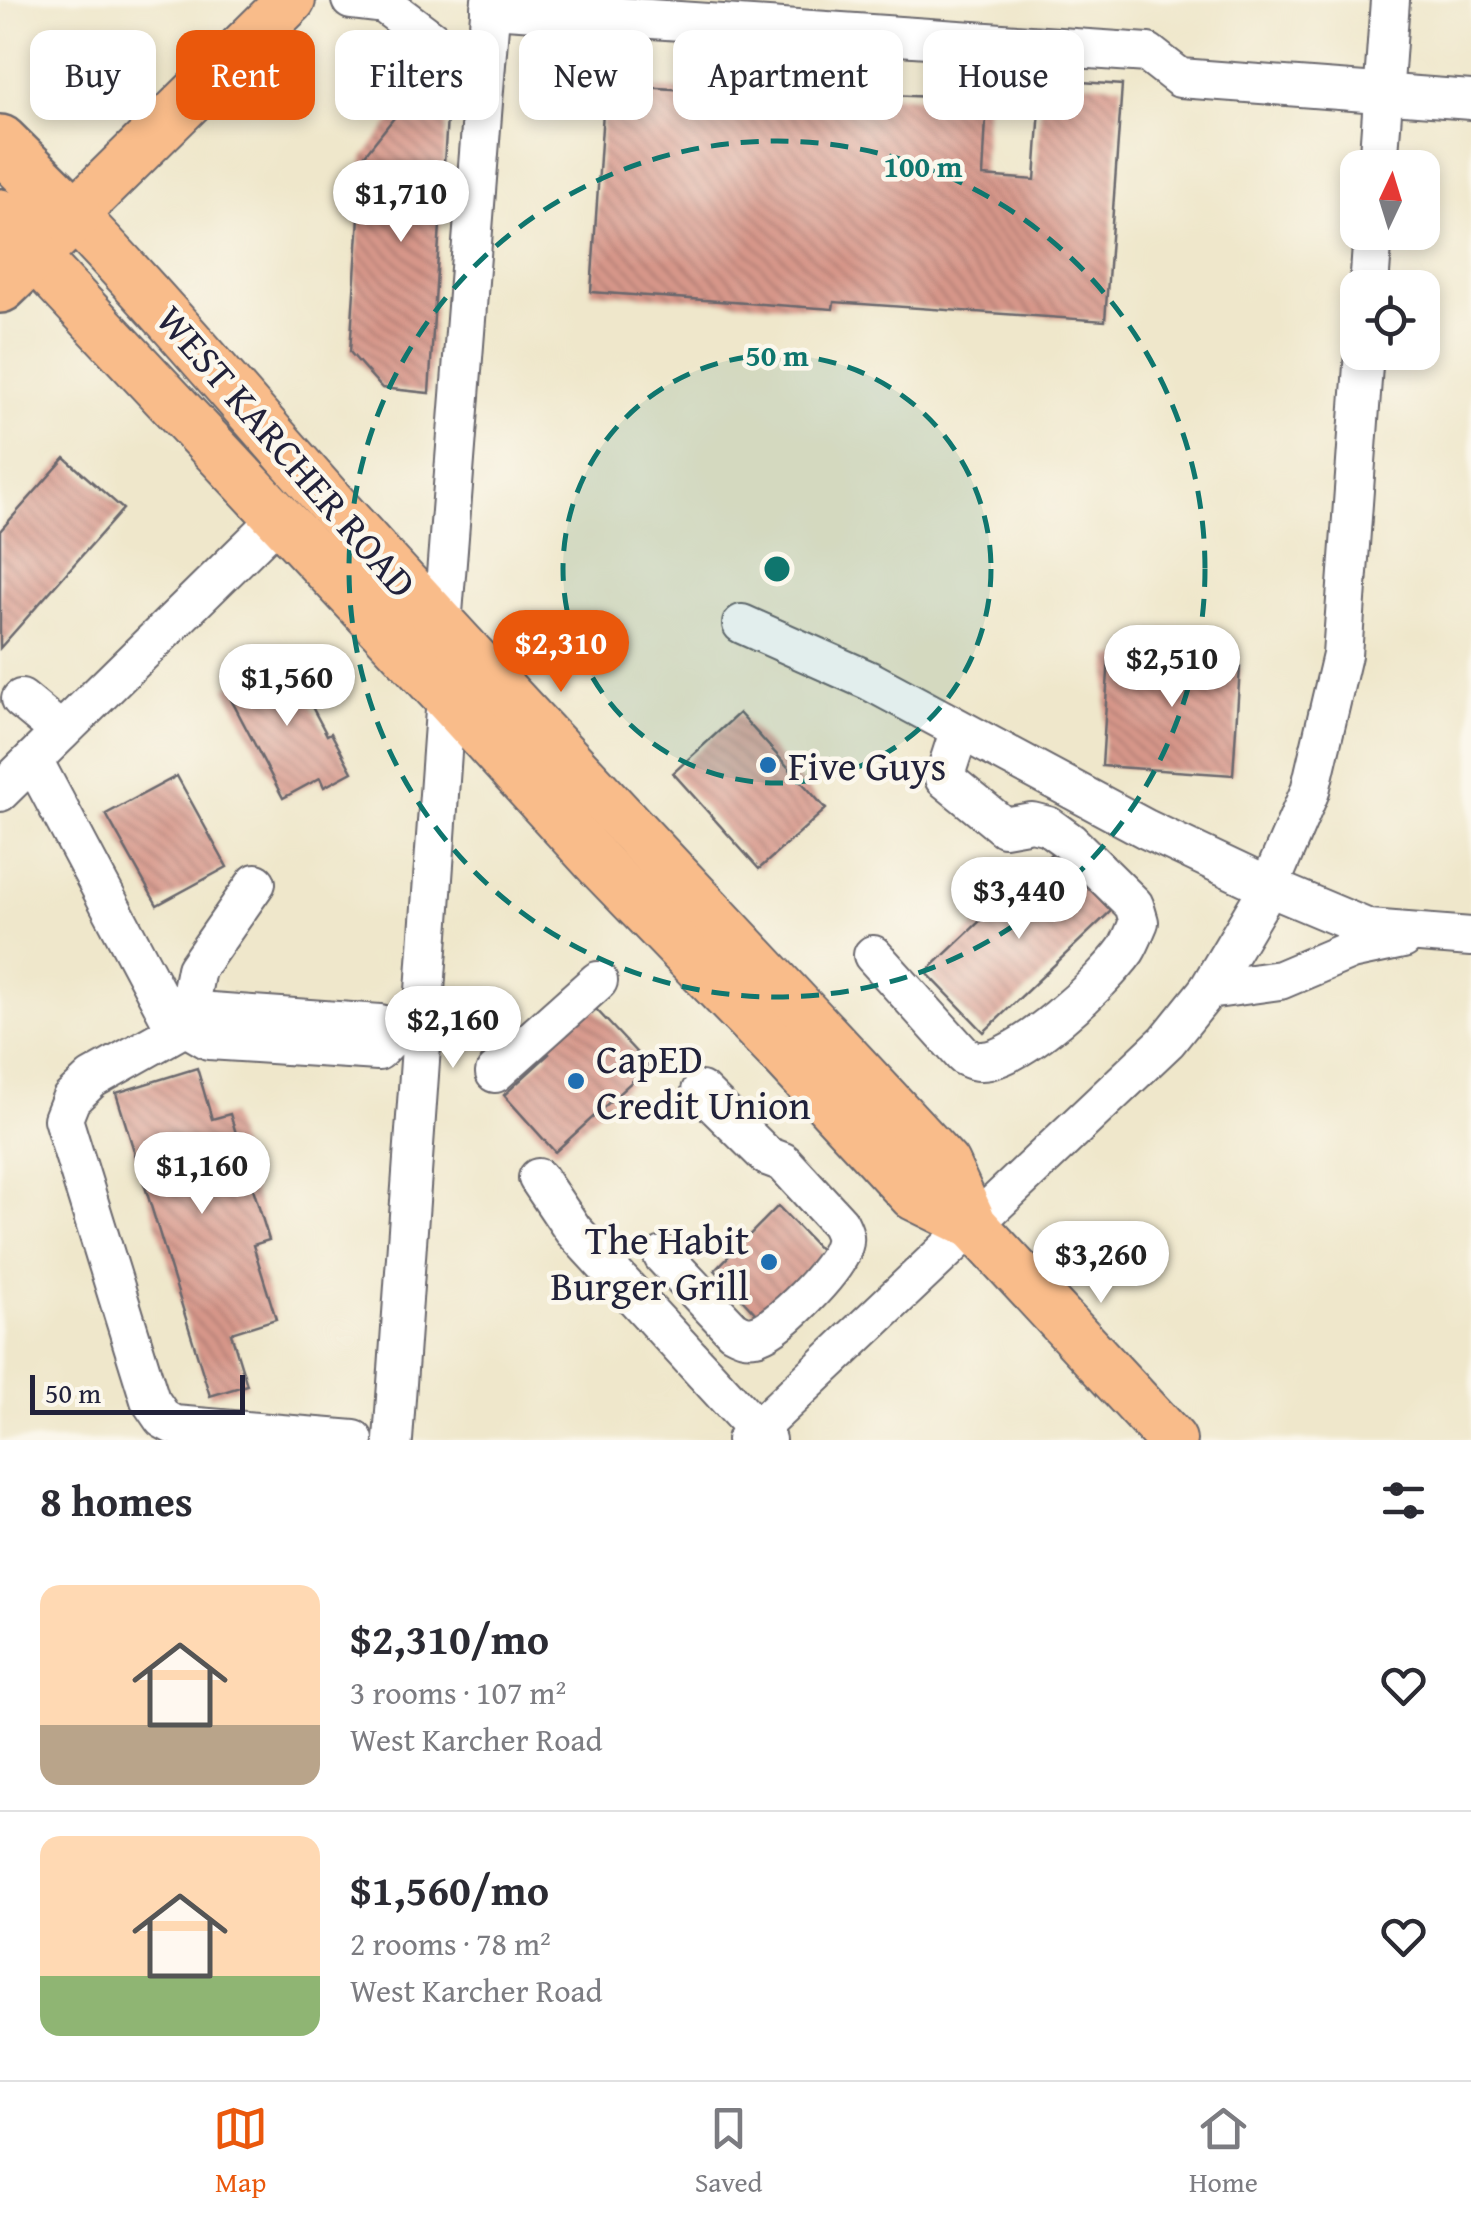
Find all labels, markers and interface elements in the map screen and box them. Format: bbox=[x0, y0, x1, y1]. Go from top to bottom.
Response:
chip: Buy bbox=[30, 30, 156, 120]
chip: Rent bbox=[176, 30, 315, 120]
chip: Filters bbox=[335, 30, 499, 120]
chip: New bbox=[519, 30, 653, 120]
chip: Apartment bbox=[673, 30, 903, 120]
chip: House bbox=[923, 30, 1084, 120]
text: 100 m bbox=[884, 144, 963, 188]
north arrow bbox=[1340, 150, 1440, 250]
map controls bbox=[1340, 150, 1440, 370]
pin: $1,710 bbox=[320, 160, 482, 245]
text: $1,710 bbox=[355, 169, 447, 216]
button: locate bbox=[1340, 270, 1440, 370]
street label: WEST KARCHER ROAD bbox=[143, 292, 431, 610]
text: 50 m bbox=[745, 333, 809, 377]
centre of rings bbox=[759, 551, 795, 587]
pin: $2,310 bbox=[480, 610, 642, 695]
text: $2,310 bbox=[515, 619, 607, 666]
pin: $2,510 bbox=[1091, 625, 1253, 710]
text: $2,510 bbox=[1126, 634, 1218, 681]
pin: $1,560 bbox=[206, 644, 368, 729]
text: $1,560 bbox=[241, 653, 333, 700]
place label: Five Guys bbox=[788, 736, 946, 795]
marker: Five Guys bbox=[757, 754, 779, 776]
pin: $3,440 bbox=[938, 857, 1100, 942]
text: $3,440 bbox=[973, 866, 1065, 913]
pin: $2,160 bbox=[372, 986, 534, 1071]
text: $2,160 bbox=[407, 995, 499, 1042]
place label: CapED Credit Union bbox=[596, 1029, 811, 1134]
marker: CapED Credit Union bbox=[565, 1070, 587, 1092]
pin: $1,160 bbox=[121, 1132, 283, 1217]
text: $1,160 bbox=[156, 1141, 248, 1188]
place label: The Habit Burger Grill bbox=[550, 1210, 749, 1315]
pin: $3,260 bbox=[1020, 1221, 1182, 1306]
text: $3,260 bbox=[1055, 1230, 1147, 1277]
marker: The Habit Burger Grill bbox=[758, 1251, 780, 1273]
scale bar bbox=[30, 1370, 245, 1414]
text: 50 m bbox=[45, 1372, 101, 1413]
text: 8 homes bbox=[40, 1470, 193, 1531]
icon: filters bbox=[1376, 1473, 1431, 1528]
text: $2,310/mo bbox=[350, 1608, 549, 1669]
icon: home bbox=[120, 1625, 240, 1745]
icon: heart bbox=[1376, 1658, 1431, 1713]
text: 3 rooms · 107 m² bbox=[350, 1669, 566, 1716]
text: West Karcher Road bbox=[350, 1716, 603, 1763]
text: $1,560/mo bbox=[350, 1859, 549, 1920]
icon: home bbox=[120, 1876, 240, 1996]
icon: heart bbox=[1376, 1909, 1431, 1964]
text: 2 rooms · 78 m² bbox=[350, 1920, 551, 1967]
text: West Karcher Road bbox=[350, 1967, 603, 2014]
tab: Map bbox=[213, 2101, 268, 2202]
tab: Saved bbox=[695, 2101, 762, 2202]
tab: Home bbox=[1189, 2101, 1258, 2202]

